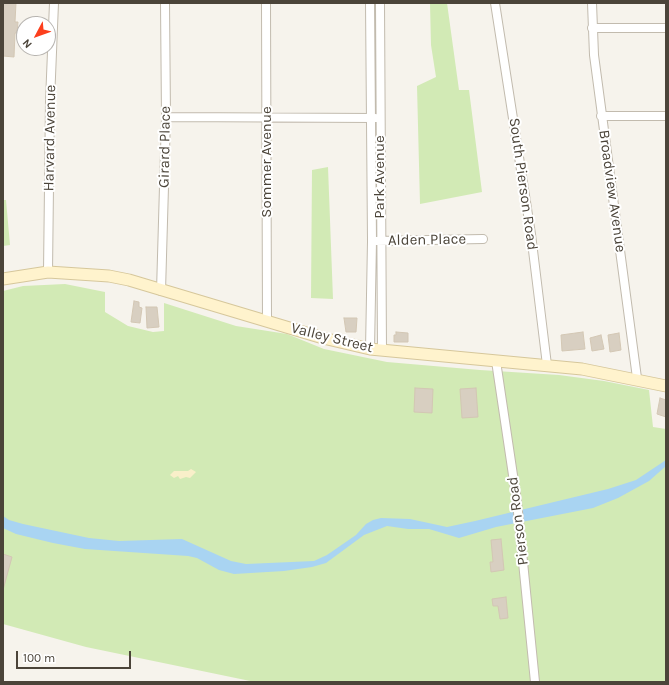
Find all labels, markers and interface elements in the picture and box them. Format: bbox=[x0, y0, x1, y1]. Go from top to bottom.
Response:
north arrow bbox=[16, 16, 56, 56]
text: N bbox=[20, 36, 35, 51]
street label: Harvard Avenue bbox=[40, 84, 60, 192]
street label: Girard Place bbox=[155, 106, 175, 188]
street label: Sommer Avenue bbox=[258, 106, 276, 218]
street label: South Pierson Road bbox=[505, 117, 541, 251]
street label: Broadview Avenue bbox=[594, 129, 630, 253]
street label: Park Avenue bbox=[371, 135, 389, 219]
street label: Alden Place bbox=[388, 230, 466, 250]
street label: Valley Street bbox=[289, 319, 375, 357]
street label: Pierson Road bbox=[504, 476, 532, 566]
scale bar bbox=[18, 643, 133, 669]
text: 100 m bbox=[23, 651, 55, 665]

